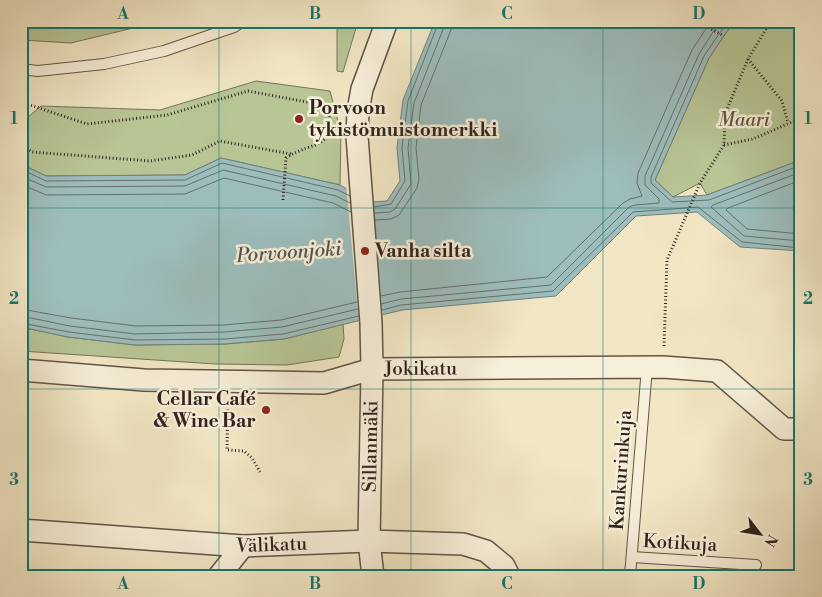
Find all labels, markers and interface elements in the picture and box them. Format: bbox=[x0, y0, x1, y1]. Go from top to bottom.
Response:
text: A bbox=[116, 4, 129, 24]
text: B bbox=[309, 4, 321, 24]
text: C bbox=[501, 4, 513, 24]
text: D bbox=[693, 4, 706, 24]
place label: Porvoon tykistömuistomerkki bbox=[309, 96, 497, 142]
park label: Maari bbox=[718, 108, 770, 132]
text: 1 bbox=[10, 109, 18, 129]
text: 1 bbox=[804, 109, 812, 129]
marker: Porvoon tykistömuistomerkki bbox=[293, 113, 305, 125]
water label: Porvoonjoki bbox=[235, 237, 343, 269]
place label: Vanha silta bbox=[374, 239, 472, 263]
marker: Vanha silta bbox=[359, 245, 371, 257]
text: 2 bbox=[9, 289, 19, 309]
text: 2 bbox=[803, 289, 813, 309]
street label: Jokikatu bbox=[383, 356, 457, 381]
place label: Cellar Café & Wine Bar bbox=[153, 387, 256, 433]
street label: Sillanmäki bbox=[358, 400, 383, 492]
marker: Cellar Café & Wine Bar bbox=[260, 404, 272, 416]
street label: Kankurinkuja bbox=[605, 409, 637, 531]
text: 3 bbox=[9, 470, 19, 490]
text: 3 bbox=[803, 470, 813, 490]
north arrow bbox=[734, 510, 784, 560]
street label: Kotikuja bbox=[642, 529, 718, 557]
street label: Välikatu bbox=[234, 531, 308, 558]
text: N bbox=[760, 531, 781, 550]
text: A bbox=[116, 574, 129, 594]
text: B bbox=[309, 574, 321, 594]
text: C bbox=[501, 574, 513, 594]
text: D bbox=[693, 574, 706, 594]

